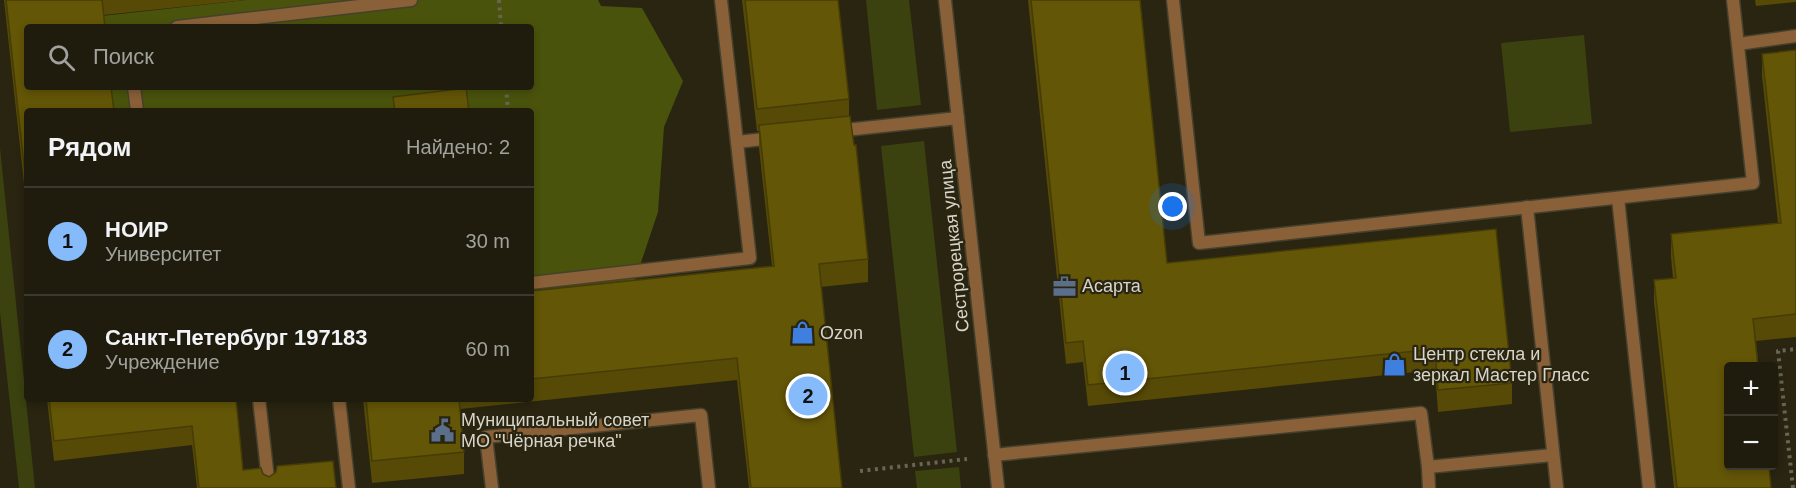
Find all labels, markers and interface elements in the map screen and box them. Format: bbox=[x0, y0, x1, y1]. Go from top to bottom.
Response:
search box bbox=[24, 24, 534, 90]
icon: search bbox=[45, 41, 78, 74]
text: Поиск bbox=[93, 44, 154, 69]
text: Рядом bbox=[48, 132, 131, 162]
text: Найдено: 2 bbox=[406, 136, 510, 158]
street label: Сестрорецкая улица bbox=[935, 158, 973, 333]
your location bbox=[1158, 192, 1187, 221]
text: НОИР bbox=[105, 217, 169, 242]
text: 1 bbox=[62, 230, 73, 252]
text: 30 m bbox=[466, 230, 510, 252]
text: Университет bbox=[105, 243, 221, 265]
office icon: Асарта bbox=[1051, 273, 1077, 299]
place label: Асарта bbox=[1082, 276, 1142, 296]
shop icon: Ozon bbox=[789, 320, 815, 346]
place label: Ozon bbox=[820, 323, 863, 343]
text: Санкт-Петербург 197183 bbox=[105, 325, 367, 350]
text: 2 bbox=[62, 338, 73, 360]
text: 60 m bbox=[466, 338, 510, 360]
place label: Центр стекла и зеркал Мастер Гласс bbox=[1413, 344, 1589, 385]
pin: 1 bbox=[1106, 350, 1144, 395]
text: Учреждение bbox=[105, 351, 220, 373]
shop icon: Центр стекла и зеркал Мастер Гласс bbox=[1382, 351, 1408, 377]
map controls bbox=[1724, 362, 1778, 470]
button: + bbox=[1724, 362, 1778, 416]
pin: 2 bbox=[788, 374, 828, 418]
place label: Муниципальный совет МО "Чёрная речка" bbox=[461, 410, 649, 451]
button: − bbox=[1724, 416, 1778, 470]
public building icon: Муниципальный совет МО "Чёрная речка" bbox=[430, 417, 456, 443]

